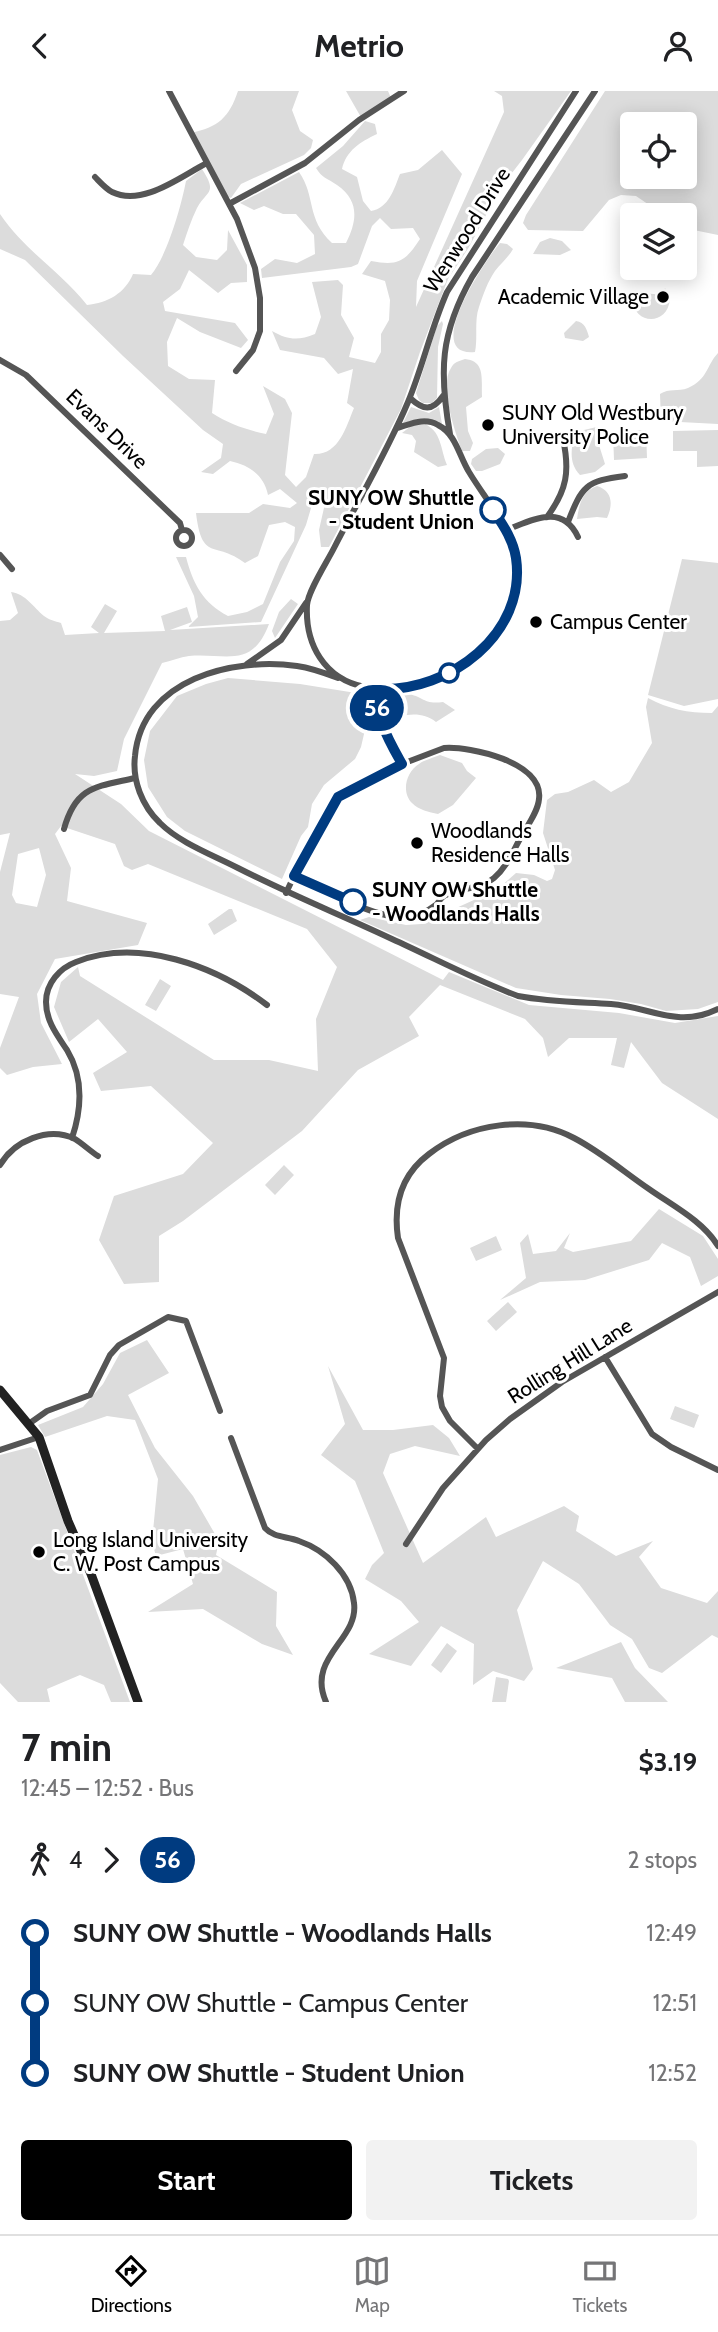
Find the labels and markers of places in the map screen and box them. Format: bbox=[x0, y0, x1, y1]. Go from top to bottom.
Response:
place label: Academic Village bbox=[498, 284, 649, 309]
marker: Academic Village bbox=[655, 289, 671, 305]
place label: SUNY Old Westbury University Police bbox=[502, 400, 684, 449]
marker: SUNY Old Westbury University Police bbox=[480, 417, 496, 433]
place label: SUNY OW Shuttle - Student Union bbox=[308, 485, 474, 534]
marker: SUNY OW Shuttle - Student Union bbox=[480, 497, 506, 523]
place label: Campus Center bbox=[550, 609, 687, 634]
marker: Campus Center bbox=[528, 614, 544, 630]
unlabelled marker bbox=[439, 663, 459, 683]
place label: Woodlands Residence Halls bbox=[431, 818, 570, 867]
marker: Woodlands Residence Halls bbox=[409, 835, 425, 851]
place label: SUNY OW Shuttle - Woodlands Halls bbox=[372, 877, 540, 926]
marker: SUNY OW Shuttle - Woodlands Halls bbox=[340, 889, 366, 915]
place label: Long Island University C. W. Post Campus bbox=[53, 1527, 249, 1576]
marker: Long Island University C. W. Post Campus bbox=[31, 1544, 47, 1560]

